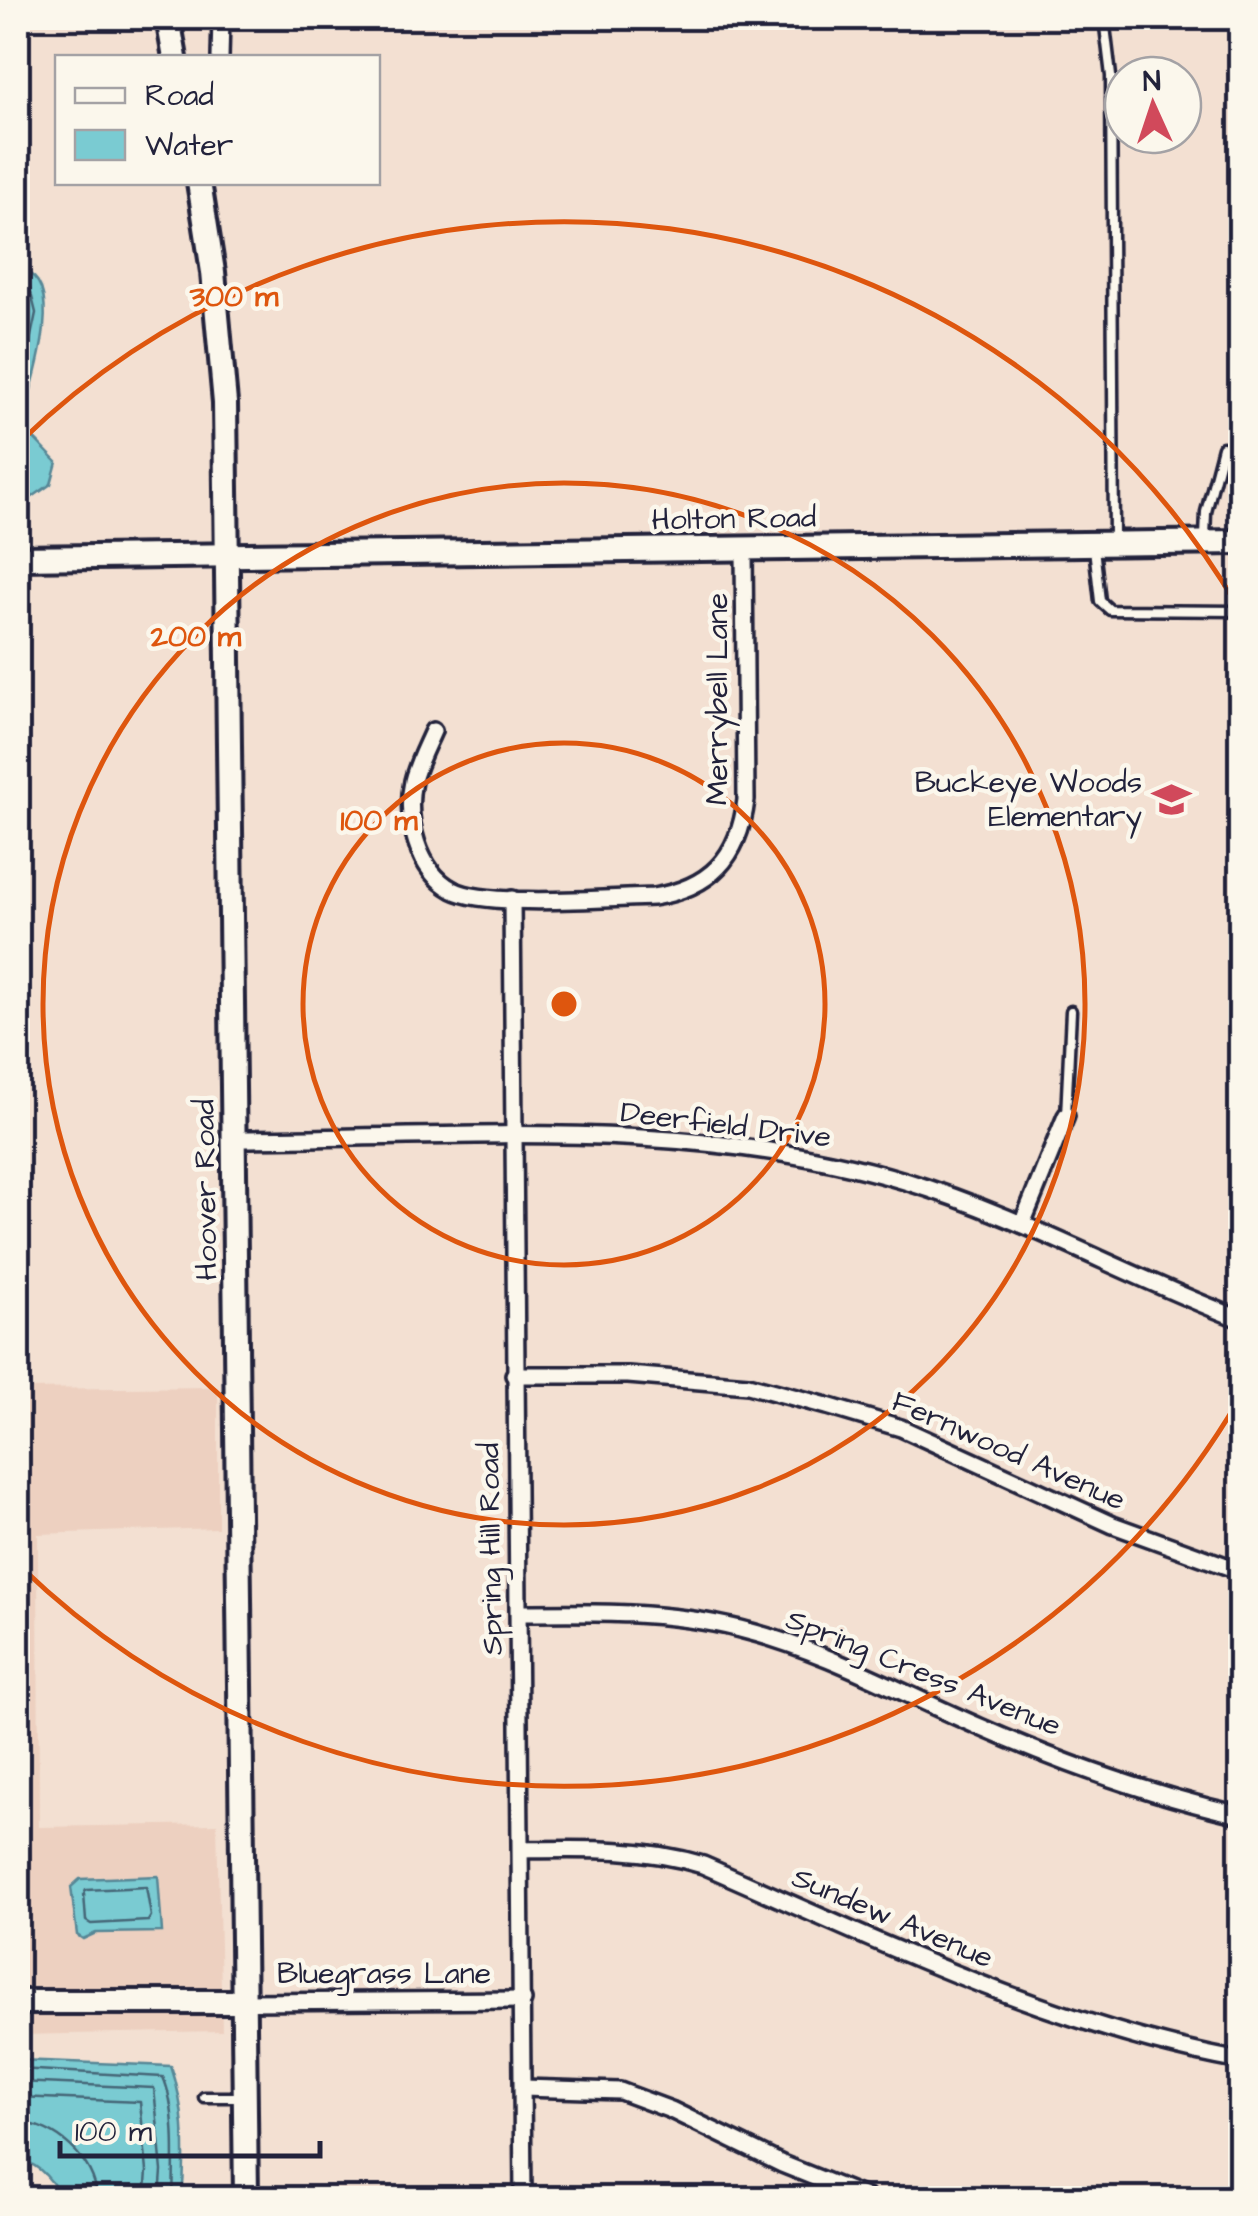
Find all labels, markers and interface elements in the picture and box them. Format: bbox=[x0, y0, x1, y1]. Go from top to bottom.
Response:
legend bbox=[55, 55, 380, 185]
north arrow bbox=[1103, 55, 1203, 155]
text: N bbox=[1142, 62, 1162, 101]
text: Road bbox=[145, 75, 214, 117]
text: Water bbox=[145, 125, 233, 167]
text: 300 m bbox=[189, 276, 279, 318]
street label: Holton Road bbox=[651, 497, 817, 541]
street label: Merrybell Lane bbox=[697, 593, 740, 805]
text: 200 m bbox=[150, 616, 242, 658]
place label: Buckeye Woods Elementary bbox=[915, 762, 1142, 839]
school or university icon: Buckeye Woods Elementary bbox=[1151, 778, 1193, 820]
text: 100 m bbox=[340, 800, 418, 842]
centre of rings bbox=[546, 986, 582, 1022]
street label: Deerfield Drive bbox=[618, 1091, 833, 1159]
street label: Hoover Road bbox=[183, 1099, 229, 1281]
street label: Fernwood Avenue bbox=[885, 1381, 1132, 1521]
street label: Spring Hill Road bbox=[468, 1442, 515, 1656]
street label: Spring Cress Avenue bbox=[779, 1599, 1067, 1748]
street label: Sundew Avenue bbox=[786, 1857, 1000, 1979]
street label: Bluegrass Lane bbox=[277, 1953, 491, 1996]
scale bar bbox=[60, 2096, 320, 2158]
text: 100 m bbox=[75, 2111, 153, 2153]

